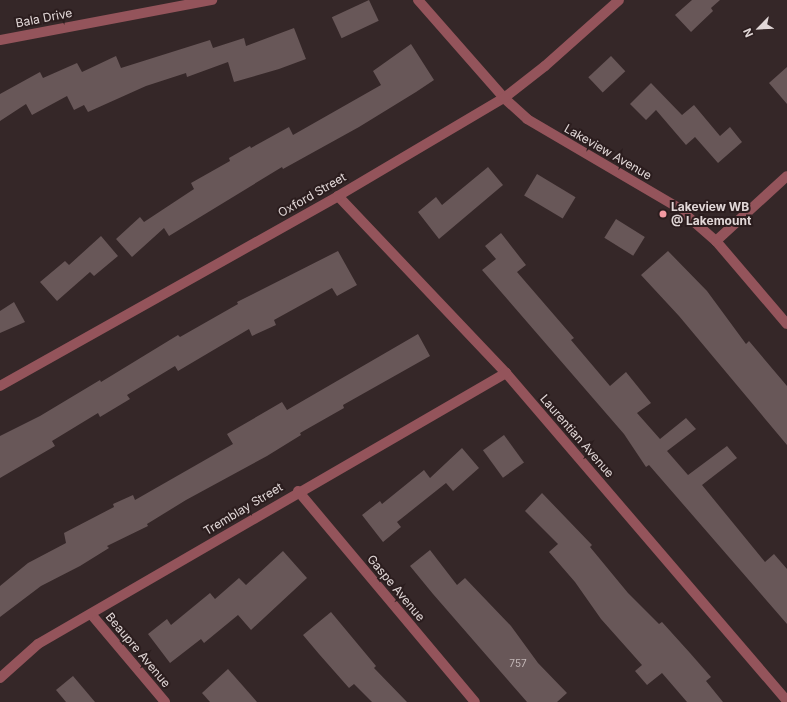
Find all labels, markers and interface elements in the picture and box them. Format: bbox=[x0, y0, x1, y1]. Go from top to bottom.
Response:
street label: Bala Drive bbox=[14, 5, 74, 31]
north arrow bbox=[739, 8, 779, 48]
text: N bbox=[740, 26, 756, 40]
street label: Lakeview Avenue bbox=[562, 121, 654, 183]
street label: Oxford Street bbox=[275, 170, 349, 220]
place label: Lakeview WB @ Lakemount bbox=[671, 200, 751, 228]
marker: Lakeview WB @ Lakemount bbox=[658, 209, 668, 219]
street label: Laurentian Avenue bbox=[537, 392, 617, 480]
street label: Tremblay Street bbox=[201, 480, 285, 538]
street label: Gaspe Avenue bbox=[364, 552, 428, 624]
street label: Beaupre Avenue bbox=[103, 610, 173, 690]
house number: 757 bbox=[509, 658, 527, 670]

